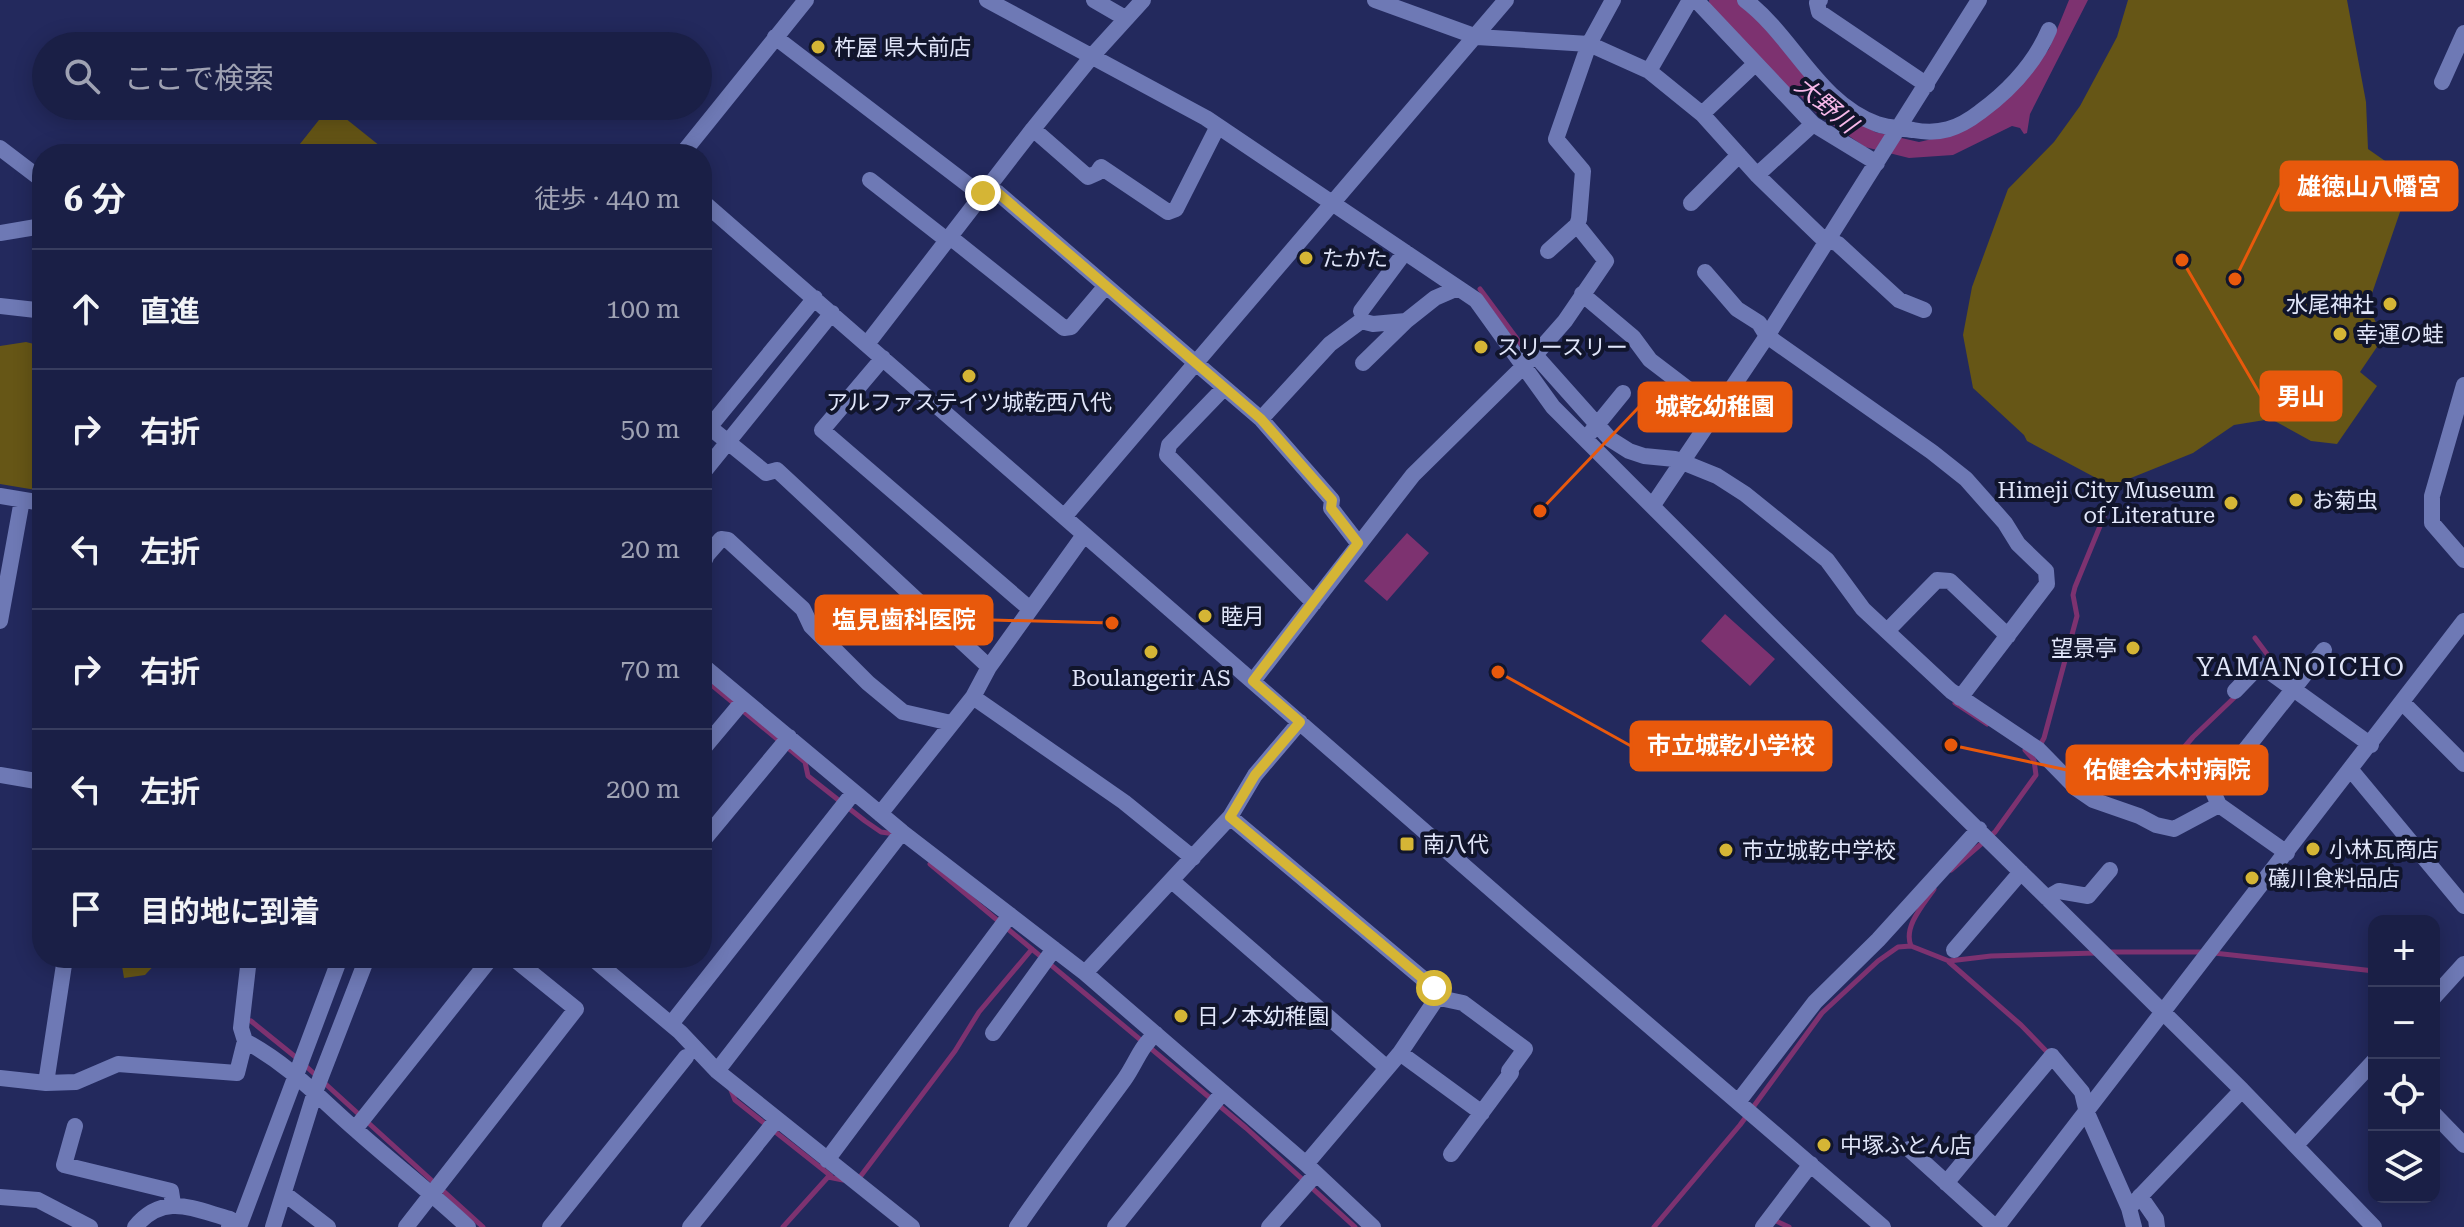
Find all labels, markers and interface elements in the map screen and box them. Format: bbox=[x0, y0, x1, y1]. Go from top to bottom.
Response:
search box bbox=[32, 32, 712, 120]
place label: 杵屋 県大前店 bbox=[834, 35, 972, 60]
marker: 杵屋 県大前店 bbox=[809, 38, 827, 56]
icon: search bbox=[60, 54, 104, 98]
text: ここで検索 bbox=[124, 61, 274, 96]
water label: 大野川 bbox=[1789, 71, 1865, 141]
callout: 雄徳山八幡宮 bbox=[2281, 162, 2457, 210]
text: 雄徳山八幡宮 bbox=[2297, 173, 2441, 201]
route end bbox=[965, 175, 1001, 211]
text: 6 分 bbox=[64, 179, 126, 219]
text: 徒歩 · 440 m bbox=[534, 184, 680, 214]
place label: たかた bbox=[1322, 246, 1388, 271]
marker: たかた bbox=[1297, 249, 1315, 267]
icon: ahead bbox=[64, 287, 108, 331]
place label: 水尾神社 bbox=[2286, 292, 2374, 317]
text: 直進 bbox=[140, 294, 200, 329]
text: 100 m bbox=[606, 294, 680, 324]
marker: 水尾神社 bbox=[2381, 295, 2399, 313]
place label: 幸運の蛙 bbox=[2356, 322, 2444, 347]
marker: 幸運の蛙 bbox=[2331, 325, 2349, 343]
place label: スリースリー bbox=[1497, 335, 1628, 360]
marker: スリースリー bbox=[1472, 338, 1490, 356]
marker: アルファステイツ城乾西八代 bbox=[960, 367, 978, 385]
callout: 男山 bbox=[2261, 372, 2341, 420]
callout: 城乾幼稚園 bbox=[1639, 383, 1791, 431]
text: 男山 bbox=[2277, 383, 2325, 411]
place label: アルファステイツ城乾西八代 bbox=[826, 390, 1112, 415]
text: 城乾幼稚園 bbox=[1655, 393, 1775, 421]
icon: right bbox=[64, 407, 108, 451]
text: 右折 bbox=[140, 414, 200, 449]
text: 50 m bbox=[621, 414, 680, 444]
place label: Himeji City Museum of Literature bbox=[1998, 478, 2215, 528]
place label: お菊虫 bbox=[2312, 488, 2378, 513]
marker: お菊虫 bbox=[2287, 491, 2305, 509]
marker: Himeji City Museum of Literature bbox=[2222, 494, 2240, 512]
icon: left bbox=[64, 527, 108, 571]
text: 左折 bbox=[140, 534, 200, 569]
text: 20 m bbox=[621, 534, 680, 564]
callout: 塩見歯科医院 bbox=[816, 596, 992, 644]
place label: 睦月 bbox=[1221, 604, 1265, 629]
text: 塩見歯科医院 bbox=[832, 606, 976, 634]
marker: 睦月 bbox=[1196, 607, 1214, 625]
place label: 望景亭 bbox=[2051, 636, 2117, 661]
marker: 望景亭 bbox=[2124, 639, 2142, 657]
marker: Boulangerir AS bbox=[1142, 643, 1160, 661]
icon: right bbox=[64, 647, 108, 691]
district label: YAMANOICHO bbox=[2196, 652, 2406, 682]
text: 右折 bbox=[140, 654, 200, 689]
text: 70 m bbox=[621, 654, 680, 684]
place label: Boulangerir AS bbox=[1071, 666, 1231, 691]
callout: 市立城乾小学校 bbox=[1631, 722, 1831, 770]
text: 市立城乾小学校 bbox=[1647, 732, 1815, 760]
callout: 佑健会木村病院 bbox=[2067, 746, 2267, 794]
text: 佑健会木村病院 bbox=[2083, 756, 2251, 784]
icon: left bbox=[64, 767, 108, 811]
text: 左折 bbox=[140, 774, 200, 809]
text: 200 m bbox=[606, 774, 680, 804]
place label: 南八代 bbox=[1423, 832, 1489, 857]
marker: 南八代 bbox=[1398, 835, 1416, 853]
place label: 小林瓦商店 bbox=[2329, 837, 2439, 862]
place label: 市立城乾中学校 bbox=[1742, 838, 1896, 863]
marker: 小林瓦商店 bbox=[2304, 840, 2322, 858]
marker: 市立城乾中学校 bbox=[1717, 841, 1735, 859]
place label: 礒川食料品店 bbox=[2268, 866, 2400, 891]
marker: 礒川食料品店 bbox=[2243, 869, 2261, 887]
icon: arrive bbox=[64, 887, 108, 931]
text: 目的地に到着 bbox=[140, 894, 320, 929]
map controls bbox=[2368, 915, 2440, 1203]
button: + bbox=[2368, 915, 2440, 987]
route start bbox=[1416, 970, 1452, 1006]
button: − bbox=[2368, 987, 2440, 1059]
place label: 日ノ本幼稚園 bbox=[1197, 1004, 1329, 1029]
marker: 日ノ本幼稚園 bbox=[1172, 1007, 1190, 1025]
button: locate bbox=[2368, 1059, 2440, 1131]
button: layers bbox=[2368, 1131, 2440, 1203]
place label: 中塚ふとん店 bbox=[1840, 1133, 1972, 1158]
marker: 中塚ふとん店 bbox=[1815, 1136, 1833, 1154]

